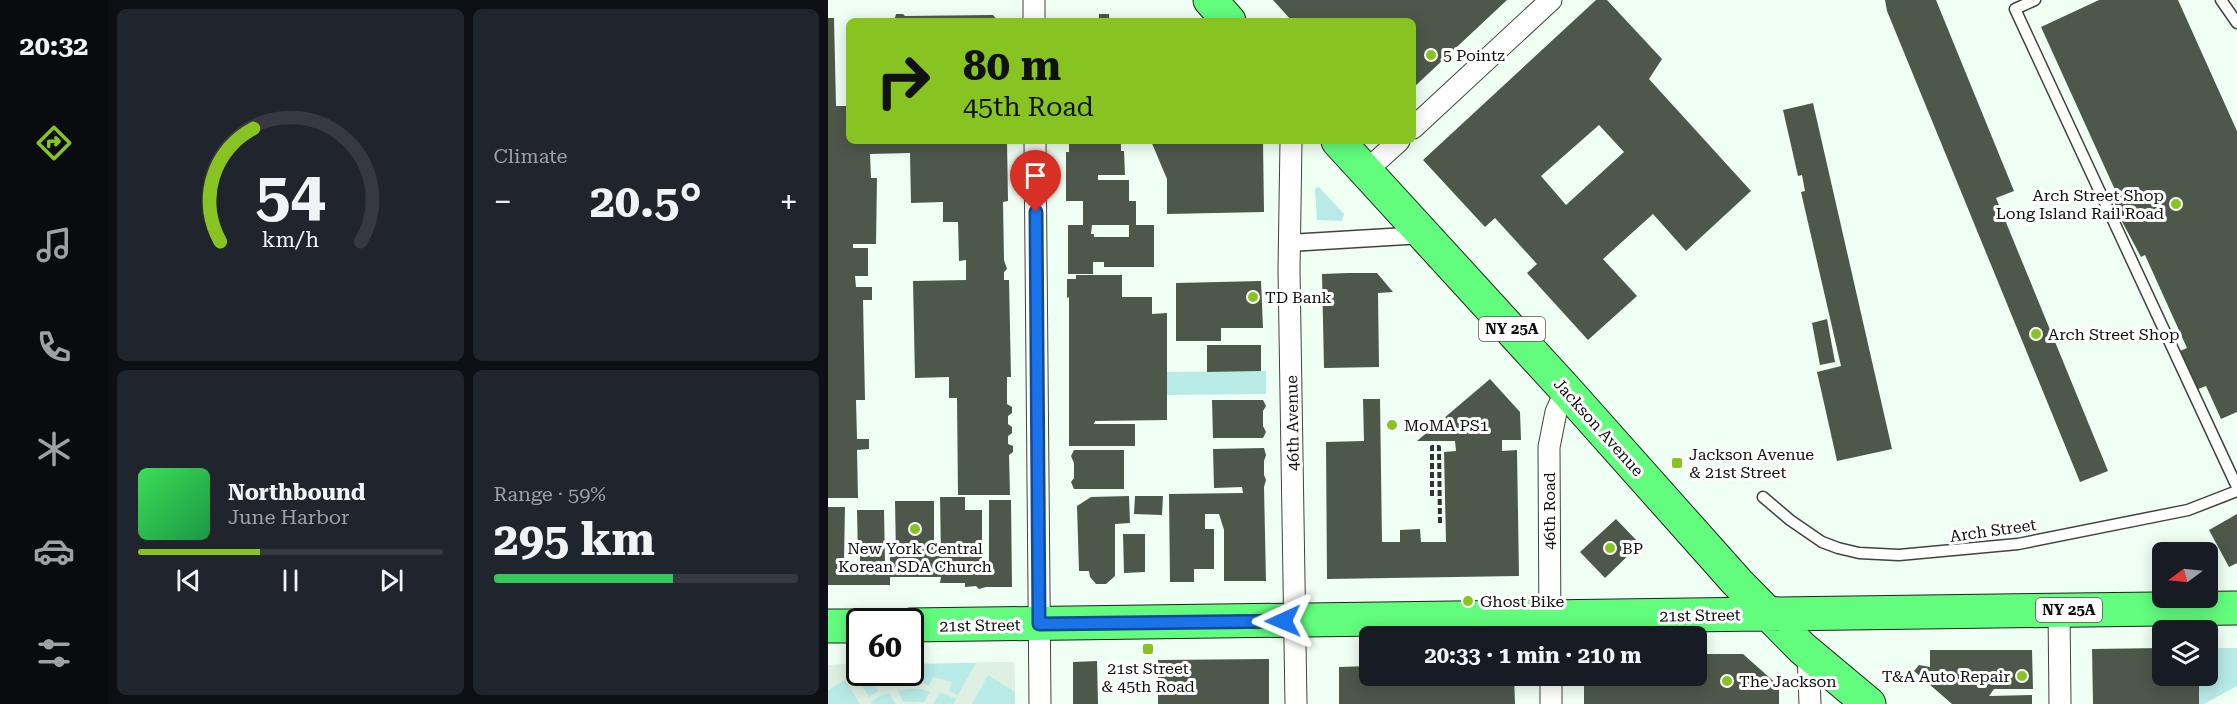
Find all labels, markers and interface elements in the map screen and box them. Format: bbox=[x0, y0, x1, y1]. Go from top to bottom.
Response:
text: 20:32 bbox=[20, 30, 88, 62]
text: 80 m bbox=[963, 41, 1061, 90]
icon: right bbox=[864, 42, 942, 120]
place label: 5 Pointz bbox=[1443, 46, 1505, 65]
marker: 5 Pointz bbox=[1424, 48, 1438, 62]
text: 45th Road bbox=[963, 91, 1094, 123]
icon: directions bbox=[33, 122, 75, 164]
text: Climate bbox=[494, 144, 568, 168]
pin bbox=[1010, 150, 1061, 212]
text: 54 bbox=[255, 158, 325, 231]
icon: arrive bbox=[1019, 159, 1052, 192]
text: 20.5° bbox=[590, 175, 702, 228]
text: − bbox=[494, 182, 512, 221]
text: + bbox=[780, 182, 798, 221]
place label: Arch Street Shop Long Island Rail Road bbox=[1996, 186, 2164, 223]
marker: Arch Street Shop Long Island Rail Road bbox=[2169, 197, 2183, 211]
icon: music bbox=[33, 224, 75, 266]
text: km/h bbox=[262, 227, 319, 252]
place label: TD Bank bbox=[1265, 288, 1332, 307]
marker: TD Bank bbox=[1246, 290, 1260, 304]
road number: NY 25A bbox=[1479, 317, 1545, 341]
place label: Arch Street Shop bbox=[2048, 325, 2179, 344]
icon: phone bbox=[33, 326, 75, 368]
marker: Arch Street Shop bbox=[2029, 327, 2043, 341]
street label: Jackson Avenue bbox=[1550, 374, 1648, 480]
street label: 46th Avenue bbox=[1282, 375, 1303, 471]
place label: MoMA PS1 bbox=[1404, 416, 1489, 435]
marker: MoMA PS1 bbox=[1385, 418, 1399, 432]
icon: climate bbox=[33, 428, 75, 470]
place label: Jackson Avenue & 21st Street bbox=[1689, 445, 1814, 482]
marker: Jackson Avenue & 21st Street bbox=[1670, 456, 1684, 470]
street label: 46th Road bbox=[1540, 472, 1559, 550]
text: Northbound bbox=[228, 480, 366, 505]
text: Range · 59% bbox=[494, 482, 606, 506]
text: June Harbor bbox=[228, 505, 349, 529]
text: 295 km bbox=[494, 513, 655, 566]
street label: Arch Street bbox=[1949, 515, 2037, 546]
marker: New York Central Korean SDA Church bbox=[908, 522, 922, 536]
icon: car bbox=[33, 530, 75, 572]
place label: New York Central Korean SDA Church bbox=[838, 539, 992, 576]
place label: BP bbox=[1622, 539, 1643, 558]
marker: BP bbox=[1603, 541, 1617, 555]
north arrow bbox=[2152, 542, 2218, 608]
map controls bbox=[2152, 542, 2218, 686]
icon: previous bbox=[172, 564, 205, 597]
icon: pause bbox=[274, 564, 307, 597]
icon: next bbox=[375, 564, 408, 597]
position arrow bbox=[1251, 589, 1315, 653]
place label: Ghost Bike bbox=[1480, 592, 1565, 611]
marker: Ghost Bike bbox=[1461, 594, 1475, 608]
road number: NY 25A bbox=[2036, 598, 2102, 622]
street label: 21st Street bbox=[1659, 605, 1741, 626]
speed limit sign: 60 bbox=[846, 608, 924, 686]
street label: 21st Street bbox=[939, 615, 1021, 636]
button: layers bbox=[2152, 620, 2218, 686]
icon: filters bbox=[33, 632, 75, 674]
marker: 21st Street & 45th Road bbox=[1141, 642, 1155, 656]
text: 20:33 · 1 min · 210 m bbox=[1424, 643, 1642, 668]
place label: 21st Street & 45th Road bbox=[1101, 659, 1195, 696]
place label: T&A Auto Repair bbox=[1882, 667, 2010, 686]
marker: T&A Auto Repair bbox=[2015, 669, 2029, 683]
place label: The Jackson bbox=[1739, 672, 1837, 691]
marker: The Jackson bbox=[1720, 674, 1734, 688]

